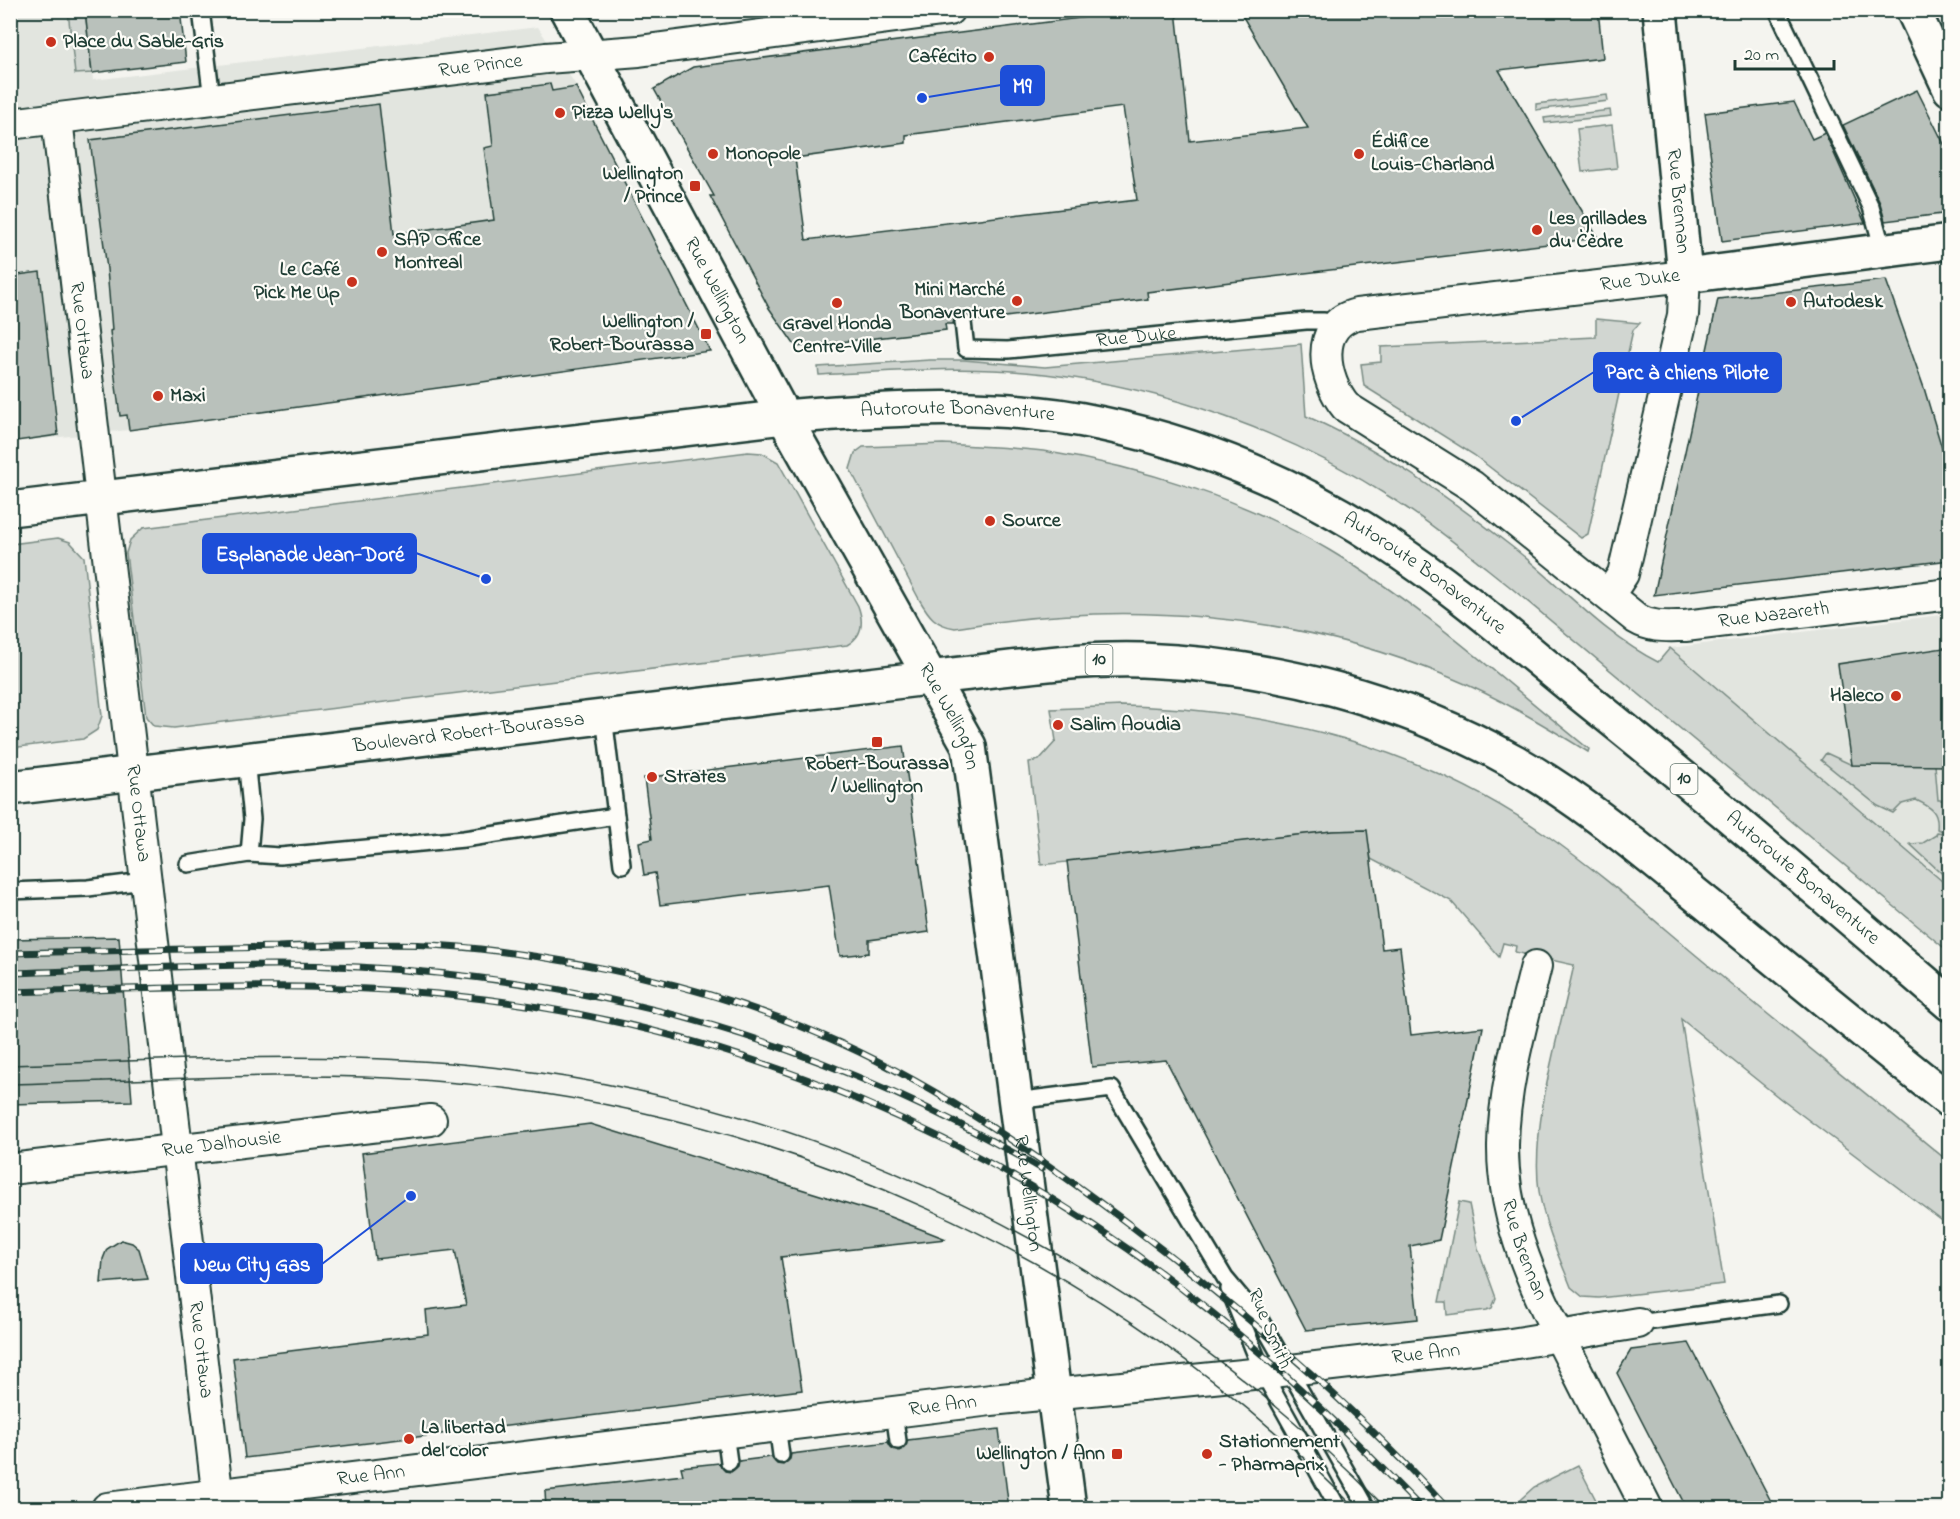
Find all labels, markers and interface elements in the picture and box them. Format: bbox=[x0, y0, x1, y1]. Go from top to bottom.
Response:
place label: Place du Sable-Gris bbox=[63, 28, 224, 57]
scale bar bbox=[1735, 33, 1834, 71]
marker: Place du Sable-Gris bbox=[44, 35, 58, 49]
place label: Cafécito bbox=[909, 43, 977, 72]
text: 20 m bbox=[1744, 43, 1779, 69]
street label: Rue Prince bbox=[437, 47, 524, 86]
marker: Cafécito bbox=[982, 50, 996, 64]
callout: M9 bbox=[1001, 66, 1044, 105]
text: M9 bbox=[1012, 73, 1032, 103]
place label: Pizza Welly's bbox=[572, 99, 673, 129]
marker: Pizza Welly's bbox=[553, 106, 567, 120]
place label: Édifice Louis-Charland bbox=[1371, 128, 1495, 180]
place label: Monopole bbox=[725, 140, 802, 169]
marker: Monopole bbox=[706, 147, 720, 161]
marker: Édifice Louis-Charland bbox=[1352, 147, 1366, 161]
street label: Rue Brennan bbox=[1659, 147, 1697, 255]
place label: Wellington / Prince bbox=[602, 160, 684, 212]
marker: Wellington / Prince bbox=[688, 179, 702, 193]
place label: Les grillades du Cèdre bbox=[1549, 205, 1647, 257]
marker: Les grillades du Cèdre bbox=[1530, 223, 1544, 237]
place label: SAP Office Montreal bbox=[394, 226, 482, 278]
street label: Rue Wellington bbox=[676, 232, 757, 349]
marker: SAP Office Montreal bbox=[375, 245, 389, 259]
place label: Le Café Pick Me Up bbox=[254, 256, 341, 308]
street label: Rue Duke bbox=[1598, 262, 1682, 300]
marker: Le Café Pick Me Up bbox=[345, 275, 359, 289]
place label: Mini Marché Bonaventure bbox=[899, 276, 1006, 328]
street label: Rue Ottawa bbox=[62, 280, 102, 381]
place label: Autodesk bbox=[1803, 288, 1884, 317]
marker: Mini Marché Bonaventure bbox=[1010, 294, 1024, 308]
marker: Autodesk bbox=[1784, 295, 1798, 309]
marker: Gravel Honda Centre-Ville bbox=[830, 296, 844, 310]
place label: Wellington / Robert-Bourassa bbox=[550, 308, 695, 360]
place label: Gravel Honda Centre-Ville bbox=[782, 310, 892, 362]
street label: Rue Duke bbox=[1095, 319, 1178, 356]
marker: Wellington / Robert-Bourassa bbox=[699, 327, 713, 341]
callout: Parc à chiens Pilote bbox=[1594, 353, 1781, 392]
text: Parc à chiens Pilote bbox=[1605, 359, 1769, 389]
place label: Maxi bbox=[170, 382, 206, 411]
marker: Maxi bbox=[151, 389, 165, 403]
street label: Autoroute Bonaventure bbox=[860, 394, 1057, 430]
street label: Autoroute Bonaventure bbox=[1337, 505, 1512, 642]
place label: Source bbox=[1002, 507, 1062, 536]
marker: Source bbox=[983, 514, 997, 528]
callout: Esplanade Jean-Doré bbox=[203, 534, 416, 573]
text: Esplanade Jean-Doré bbox=[216, 541, 405, 571]
street label: Rue Nazareth bbox=[1717, 594, 1831, 636]
road number: 10 bbox=[1086, 645, 1112, 675]
street label: Rue Wellington bbox=[911, 658, 987, 772]
place label: Haleco bbox=[1830, 682, 1884, 711]
marker: Haleco bbox=[1889, 689, 1903, 703]
street label: Boulevard Robert-Bourassa bbox=[350, 705, 586, 761]
place label: Salim Aoudia bbox=[1070, 711, 1181, 740]
marker: Salim Aoudia bbox=[1051, 718, 1065, 732]
marker: Robert-Bourassa / Wellington bbox=[870, 735, 884, 749]
place label: Robert-Bourassa / Wellington bbox=[805, 750, 949, 803]
street label: Rue Ottawa bbox=[118, 763, 158, 864]
place label: Strates bbox=[664, 763, 726, 792]
road number: 10 bbox=[1670, 764, 1698, 794]
marker: Strates bbox=[645, 770, 659, 784]
street label: Autoroute Bonaventure bbox=[1719, 804, 1886, 952]
street label: Rue Dalhousie bbox=[161, 1123, 283, 1166]
street label: Rue Wellington bbox=[1006, 1134, 1050, 1254]
street label: Rue Brennan bbox=[1494, 1197, 1555, 1305]
callout: New City Gas bbox=[181, 1244, 322, 1283]
text: New City Gas bbox=[193, 1251, 311, 1283]
street label: Rue Smith bbox=[1239, 1284, 1299, 1374]
street label: Rue Ottawa bbox=[180, 1299, 221, 1400]
street label: Rue Ann bbox=[1390, 1336, 1462, 1372]
street label: Rue Ann bbox=[907, 1387, 979, 1424]
place label: La libertad del color bbox=[421, 1414, 506, 1466]
place label: Stationnement - Pharmaprix bbox=[1218, 1428, 1340, 1480]
marker: La libertad del color bbox=[402, 1432, 416, 1446]
place label: Wellington / Ann bbox=[976, 1440, 1105, 1470]
marker: Wellington / Ann bbox=[1110, 1447, 1124, 1461]
marker: Stationnement - Pharmaprix bbox=[1200, 1447, 1214, 1461]
street label: Rue Ann bbox=[335, 1457, 407, 1494]

